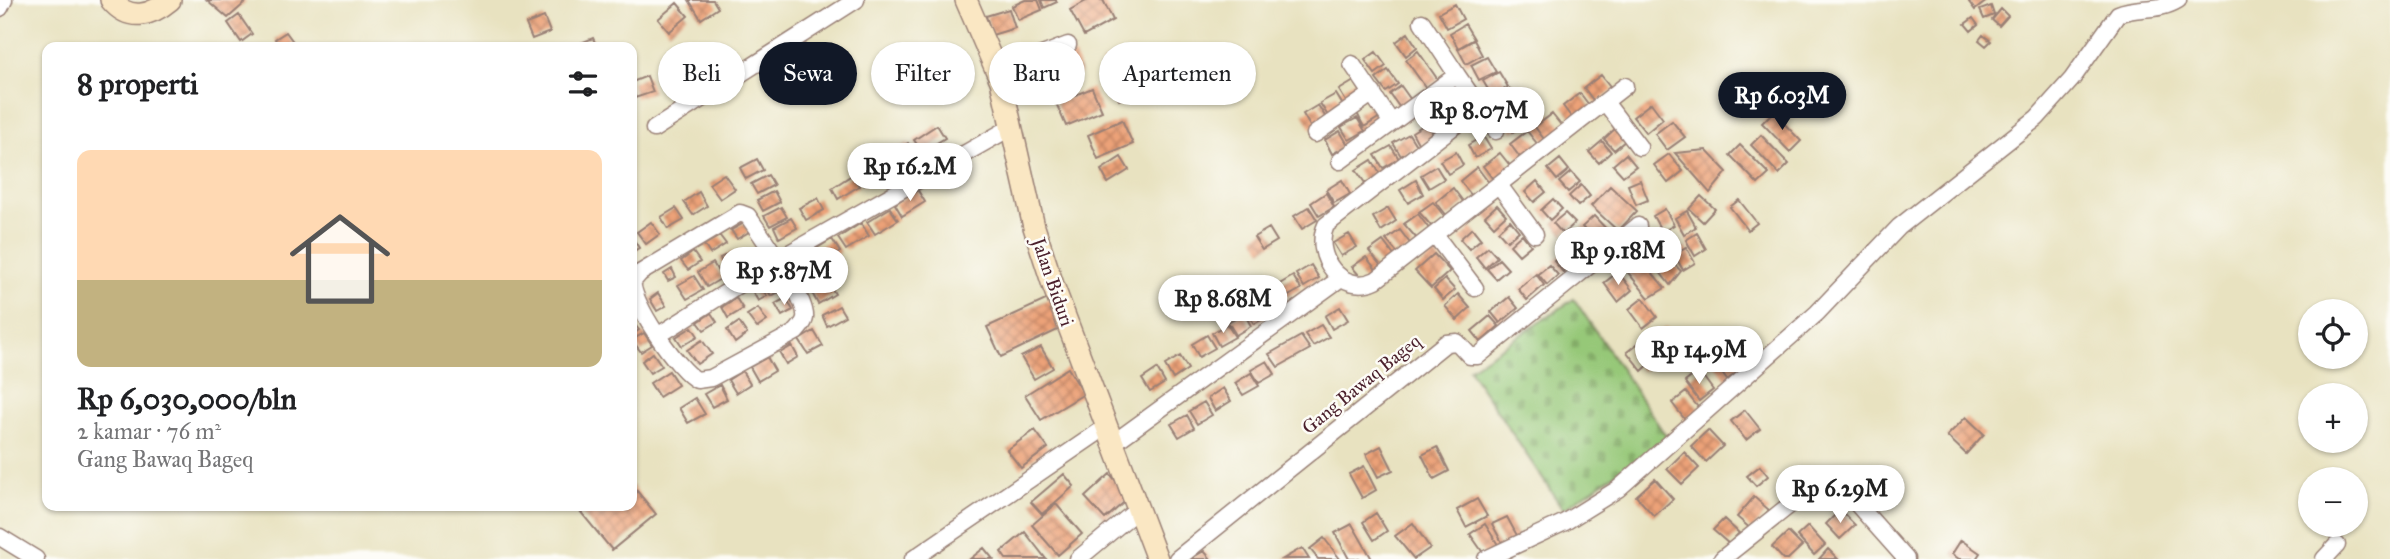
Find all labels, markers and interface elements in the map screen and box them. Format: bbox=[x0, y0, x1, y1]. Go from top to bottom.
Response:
chip: Beli bbox=[658, 42, 745, 105]
chip: Sewa bbox=[759, 42, 857, 105]
chip: Filter bbox=[871, 42, 975, 105]
chip: Baru bbox=[989, 42, 1085, 105]
chip: Apartemen bbox=[1099, 42, 1256, 105]
icon: filters bbox=[564, 65, 602, 103]
text: 8 properti bbox=[77, 66, 198, 102]
pin: Rp 6.03M bbox=[1710, 72, 1854, 132]
text: Rp 6.03M bbox=[1734, 81, 1830, 109]
pin: Rp 8.07M bbox=[1407, 88, 1551, 147]
text: Rp 8.07M bbox=[1429, 96, 1529, 124]
pin: Rp 16.2M bbox=[838, 144, 982, 203]
text: Rp 16.2M bbox=[863, 152, 957, 180]
icon: home bbox=[277, 196, 403, 322]
pin: Rp 9.18M bbox=[1546, 228, 1690, 287]
street label: Jalan Biduri bbox=[1025, 233, 1079, 330]
text: Rp 9.18M bbox=[1571, 236, 1665, 264]
pin: Rp 5.87M bbox=[712, 247, 856, 307]
text: Rp 5.87M bbox=[736, 256, 832, 284]
pin: Rp 8.68M bbox=[1151, 276, 1295, 335]
text: Rp 8.68M bbox=[1174, 284, 1272, 312]
map controls bbox=[2298, 299, 2368, 537]
button: locate bbox=[2298, 299, 2368, 369]
pin: Rp 14.9M bbox=[1627, 326, 1771, 386]
street label: Gang Bawaq Bageq bbox=[1297, 329, 1426, 440]
text: Rp 14.9M bbox=[1651, 335, 1747, 363]
text: Rp 6,030,000/bln bbox=[77, 381, 297, 417]
button: + bbox=[2298, 383, 2368, 453]
text: 2 kamar · 76 m² bbox=[77, 417, 221, 445]
text: Gang Bawaq Bageq bbox=[77, 445, 253, 473]
pin: Rp 6.29M bbox=[1768, 466, 1912, 525]
button: − bbox=[2298, 467, 2368, 537]
text: Rp 6.29M bbox=[1792, 474, 1888, 502]

